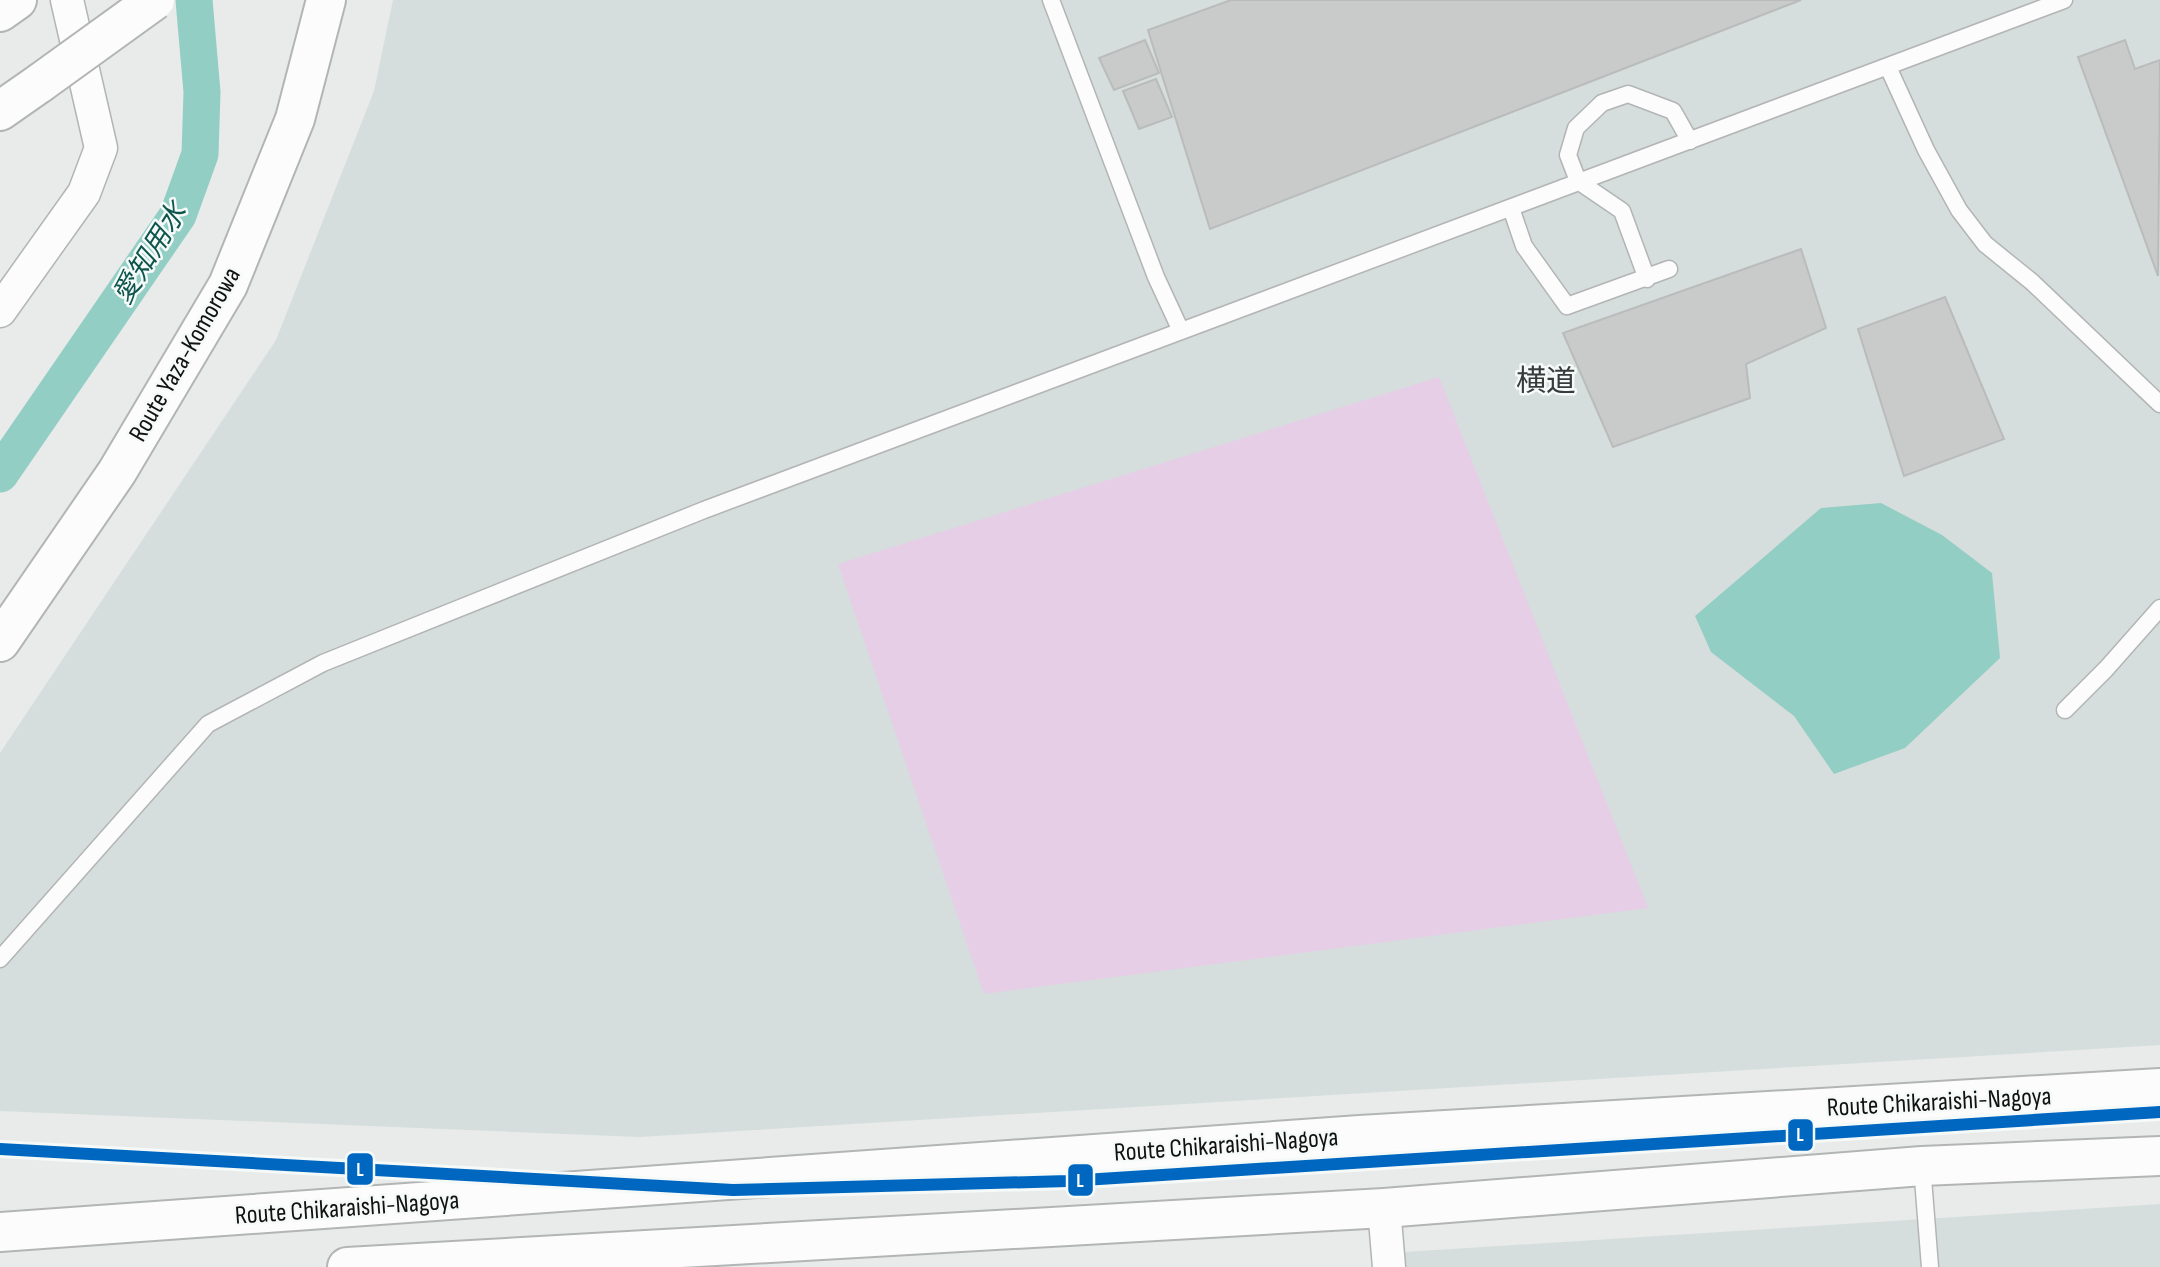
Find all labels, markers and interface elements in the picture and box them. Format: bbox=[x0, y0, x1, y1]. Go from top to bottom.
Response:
water label: 愛知用水 bbox=[107, 195, 196, 310]
street label: Route Yaza-Komorowa bbox=[123, 262, 248, 447]
district label: 横道 bbox=[1516, 364, 1576, 400]
street label: Route Chikaraishi-Nagoya bbox=[1826, 1081, 2052, 1124]
line badge: L bbox=[1787, 1118, 1814, 1152]
street label: Route Chikaraishi-Nagoya bbox=[1113, 1122, 1339, 1169]
text: L bbox=[1796, 1124, 1804, 1147]
line badge: L bbox=[346, 1152, 374, 1186]
text: L bbox=[356, 1159, 364, 1182]
line badge: L bbox=[1067, 1163, 1094, 1197]
text: L bbox=[1076, 1170, 1084, 1193]
street label: Route Chikaraishi-Nagoya bbox=[234, 1185, 460, 1232]

